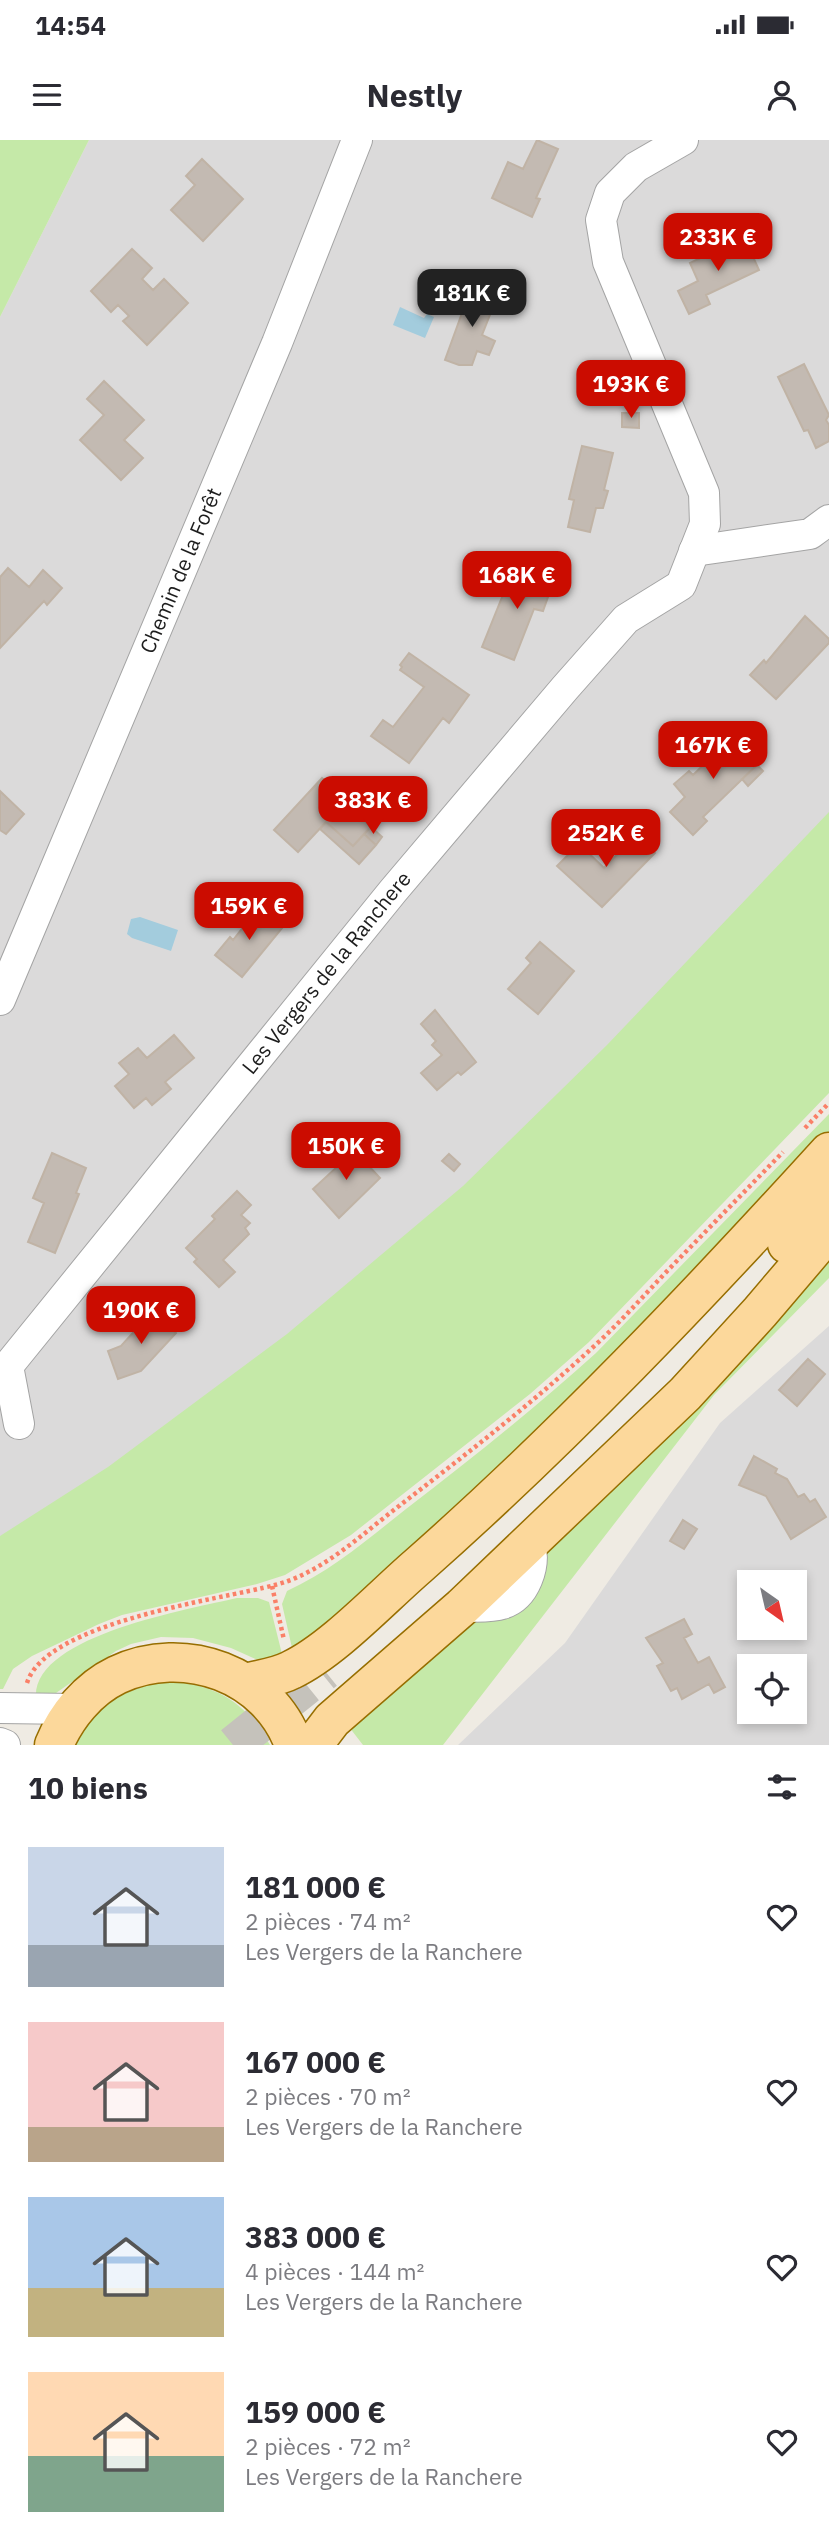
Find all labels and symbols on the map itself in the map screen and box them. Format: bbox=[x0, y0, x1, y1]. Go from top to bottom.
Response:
pin: 233K € bbox=[661, 214, 775, 273]
pin: 181K € bbox=[415, 270, 529, 329]
pin: 193K € bbox=[574, 360, 688, 420]
street label: Chemin de la Forêt bbox=[133, 483, 227, 657]
pin: 168K € bbox=[460, 552, 574, 611]
pin: 167K € bbox=[656, 722, 770, 781]
pin: 383K € bbox=[316, 776, 430, 836]
pin: 252K € bbox=[549, 810, 663, 869]
street label: Les Vergers de la Ranchere bbox=[235, 865, 417, 1080]
pin: 159K € bbox=[192, 882, 306, 942]
pin: 150K € bbox=[289, 1122, 403, 1182]
pin: 190K € bbox=[84, 1286, 198, 1346]
north arrow bbox=[737, 1570, 807, 1640]

